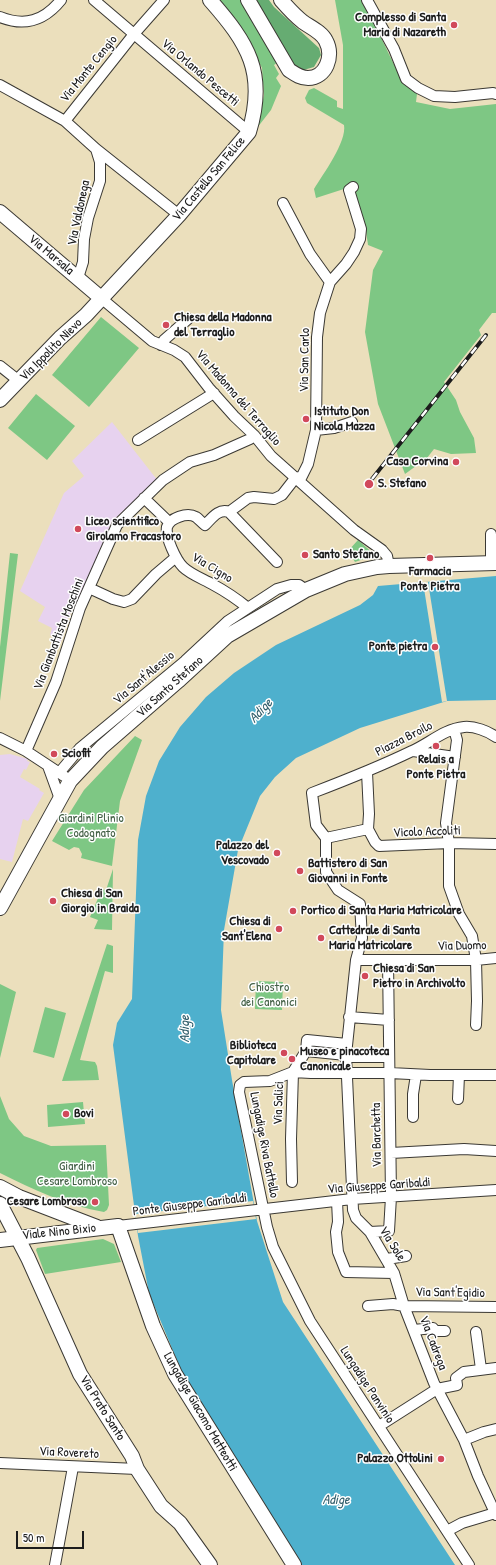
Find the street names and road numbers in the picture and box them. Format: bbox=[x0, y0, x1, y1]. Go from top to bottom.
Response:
street label: Via Monte Cengio bbox=[57, 32, 121, 106]
street label: Via Orlando Pescetti bbox=[158, 36, 242, 110]
street label: Via Castello San Felice bbox=[169, 134, 249, 224]
street label: Via Valdonega bbox=[64, 179, 94, 247]
street label: Via Marsala bbox=[25, 231, 77, 279]
street label: Via Ippolito Nievo bbox=[16, 315, 86, 385]
street label: Via San Carlo bbox=[297, 328, 313, 392]
street label: Via Madonna del Terraglio bbox=[192, 347, 284, 449]
street label: Via Cigno bbox=[189, 550, 235, 586]
street label: Via Gianbattista Moschini bbox=[30, 576, 88, 692]
street label: Via Sant'Alessio bbox=[110, 648, 178, 708]
street label: Via Santo Stefano bbox=[133, 653, 207, 721]
street label: Piazza Broilo bbox=[373, 718, 435, 760]
street label: Vicolo Accoliti bbox=[393, 823, 461, 841]
street label: Via Duomo bbox=[437, 938, 487, 954]
street label: Via Salici bbox=[270, 1081, 288, 1125]
street label: Lungadige Riva Battello bbox=[246, 1091, 282, 1199]
street label: Via Barchetta bbox=[369, 1103, 385, 1167]
street label: Via Giuseppe Garibaldi bbox=[327, 1175, 431, 1197]
street label: Ponte Giuseppe Garibaldi bbox=[132, 1190, 248, 1220]
street label: Viale Nino Bixio bbox=[21, 1220, 97, 1244]
street label: Via Sole bbox=[375, 1224, 409, 1264]
street label: Via Sant'Egidio bbox=[415, 1285, 485, 1301]
street label: Via Cadrega bbox=[416, 1314, 450, 1372]
street label: Lungadige Panvinio bbox=[336, 1344, 398, 1426]
street label: Lungadige Giacomo Matteotti bbox=[160, 1350, 240, 1474]
street label: Via Prato Santo bbox=[76, 1372, 128, 1444]
street label: Via Rovereto bbox=[39, 1444, 99, 1462]

